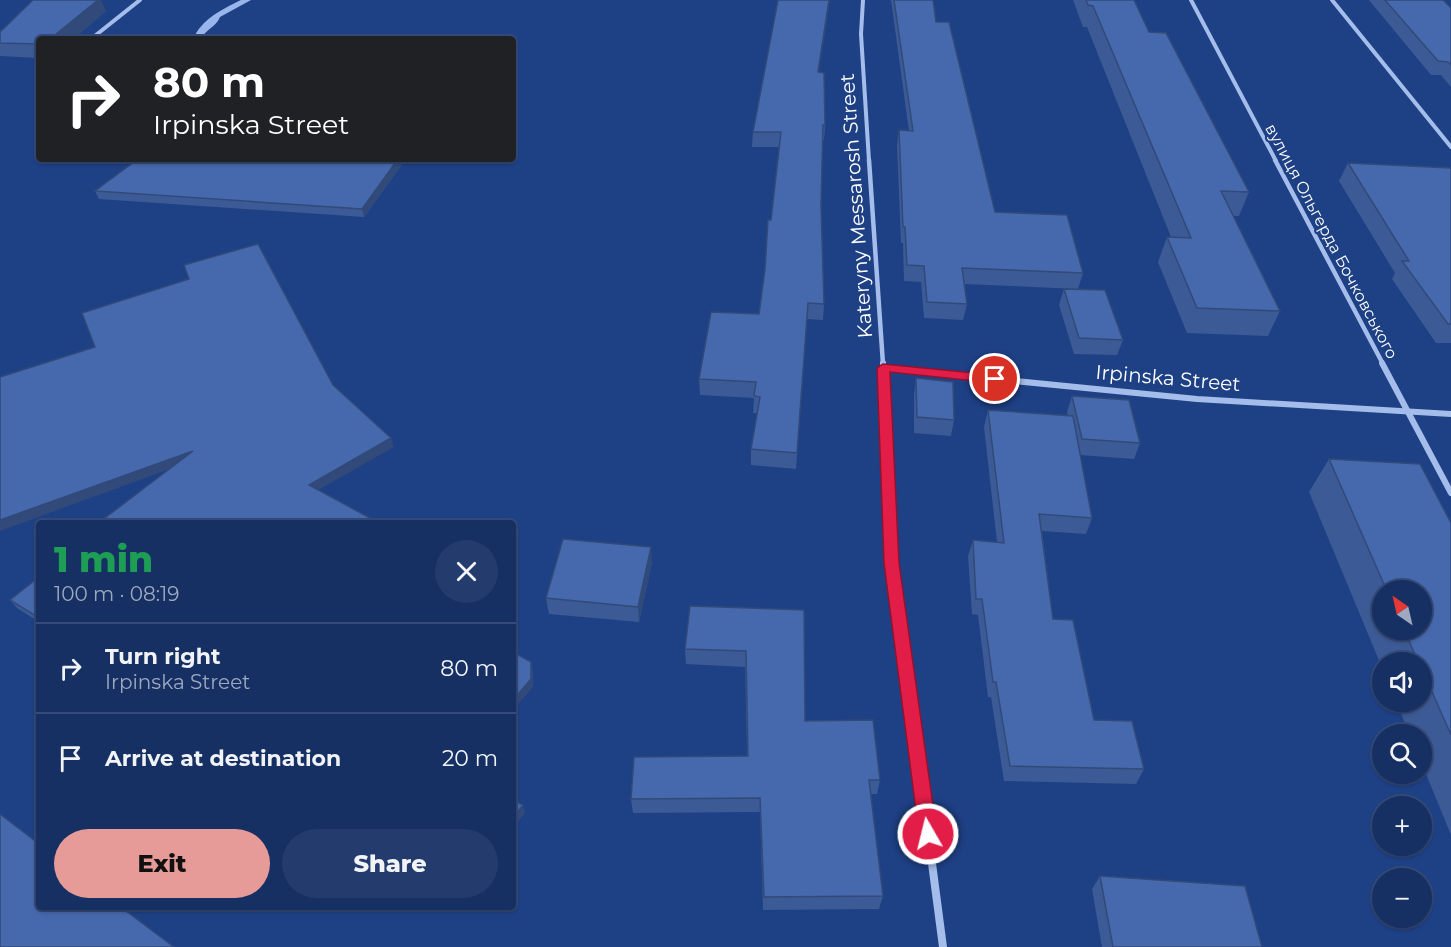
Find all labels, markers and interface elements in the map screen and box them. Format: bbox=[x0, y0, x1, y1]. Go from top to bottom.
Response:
text: 80 m bbox=[153, 56, 265, 108]
icon: right bbox=[54, 60, 132, 138]
street label: Kateryny Messarosh Street bbox=[835, 73, 877, 339]
text: Irpinska Street bbox=[153, 108, 349, 141]
street label: вулиця Ольгерда Бочковського bbox=[1261, 120, 1402, 362]
pin bbox=[969, 353, 1020, 404]
street label: Irpinska Street bbox=[1095, 360, 1241, 396]
icon: arrive bbox=[978, 362, 1011, 395]
text: 1 min bbox=[54, 537, 153, 581]
button: close bbox=[435, 540, 498, 603]
north arrow bbox=[1372, 580, 1432, 640]
map controls bbox=[1372, 580, 1432, 928]
text: 100 m · 08:19 bbox=[54, 582, 179, 606]
text: Turn right bbox=[105, 643, 220, 670]
icon: right bbox=[54, 652, 87, 685]
button: sound bbox=[1372, 652, 1432, 712]
text: 80 m bbox=[440, 655, 498, 682]
text: Irpinska Street bbox=[105, 670, 250, 694]
button: search bbox=[1372, 724, 1432, 784]
icon: arrive bbox=[54, 742, 87, 775]
text: Arrive at destination bbox=[105, 745, 341, 772]
text: 20 m bbox=[442, 745, 498, 772]
button: + bbox=[1372, 796, 1432, 856]
position arrow bbox=[896, 802, 960, 866]
button: Exit bbox=[54, 829, 270, 898]
button: Share bbox=[282, 829, 498, 898]
button: − bbox=[1372, 868, 1432, 928]

